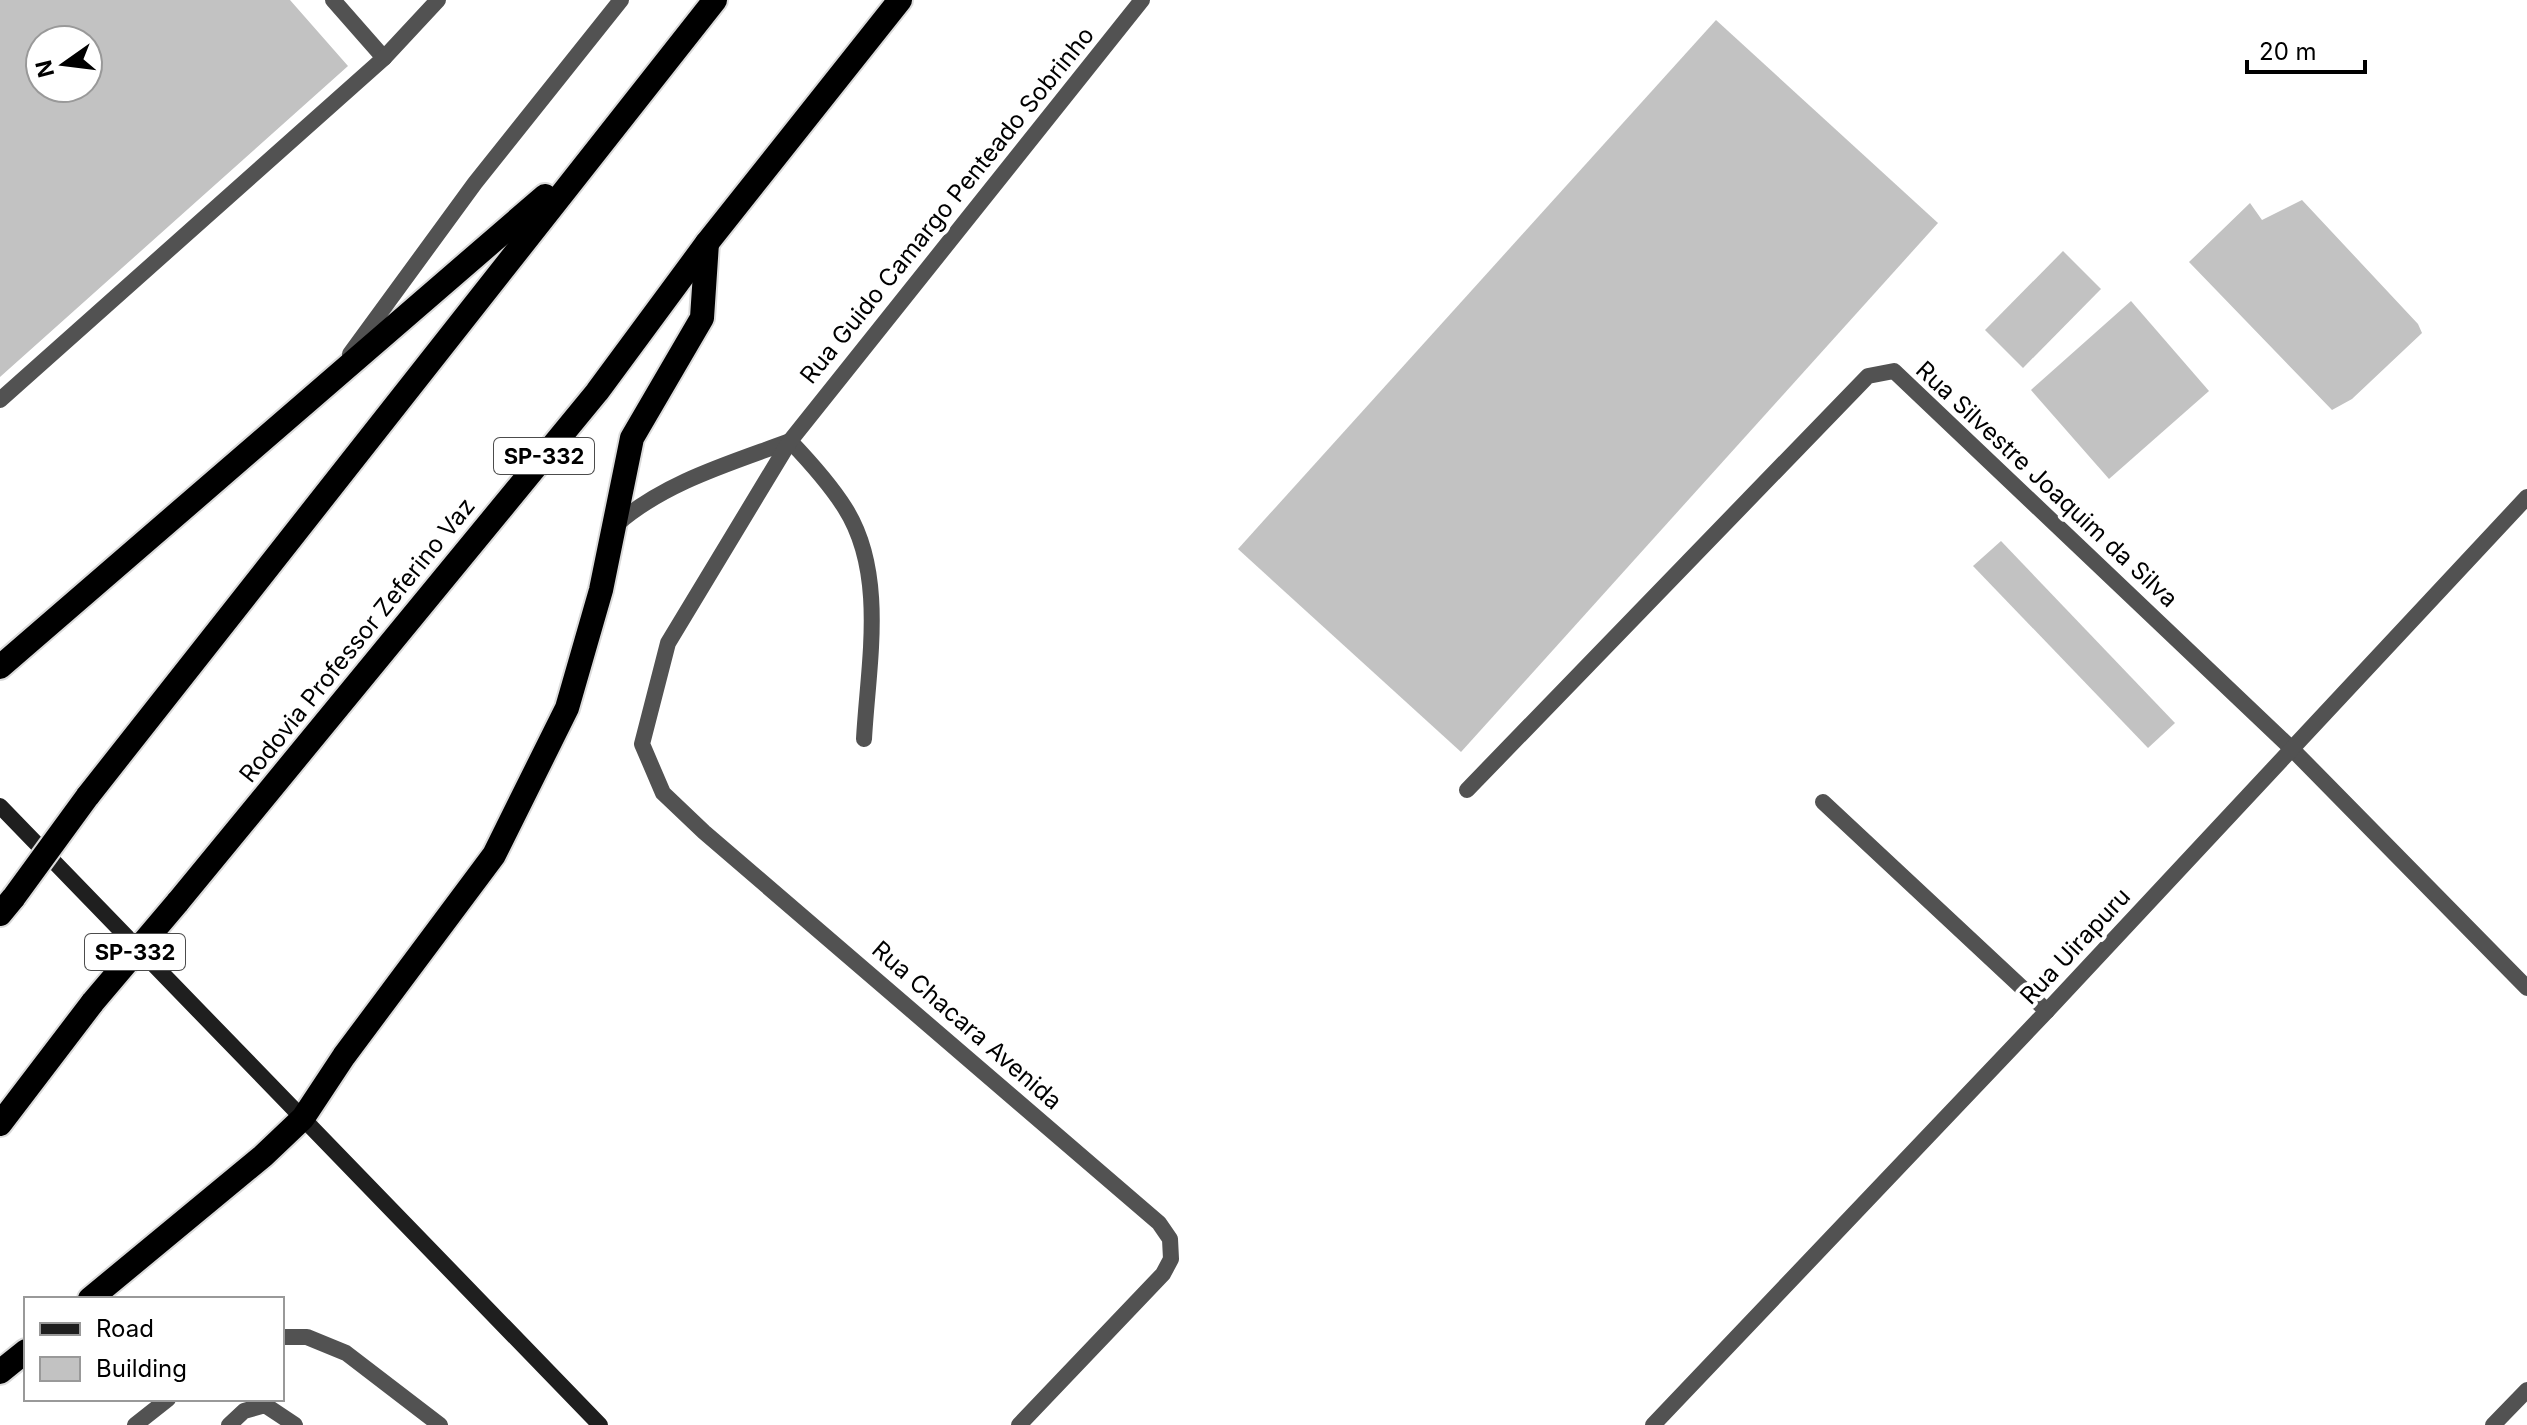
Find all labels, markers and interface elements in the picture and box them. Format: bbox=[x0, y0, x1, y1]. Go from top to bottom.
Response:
street label: Rua Guido Camargo Penteado Sobrinho bbox=[794, 21, 1100, 389]
north arrow bbox=[24, 24, 104, 104]
scale bar bbox=[2247, 24, 2365, 74]
text: 20 m bbox=[2259, 37, 2317, 66]
text: N bbox=[30, 58, 59, 80]
street label: Rua Silvestre Joaquim da Silva bbox=[1910, 355, 2184, 613]
road number: SP-332 bbox=[494, 438, 594, 474]
street label: Rodovia Professor Zeferino Vaz bbox=[233, 492, 481, 788]
street label: Rua Uirapuru bbox=[2014, 882, 2136, 1010]
road number: SP-332 bbox=[85, 934, 185, 970]
street label: Rua Chacara Avenida bbox=[866, 935, 1068, 1115]
legend bbox=[24, 1297, 284, 1401]
text: Road bbox=[96, 1314, 154, 1343]
text: Building bbox=[96, 1354, 187, 1383]

